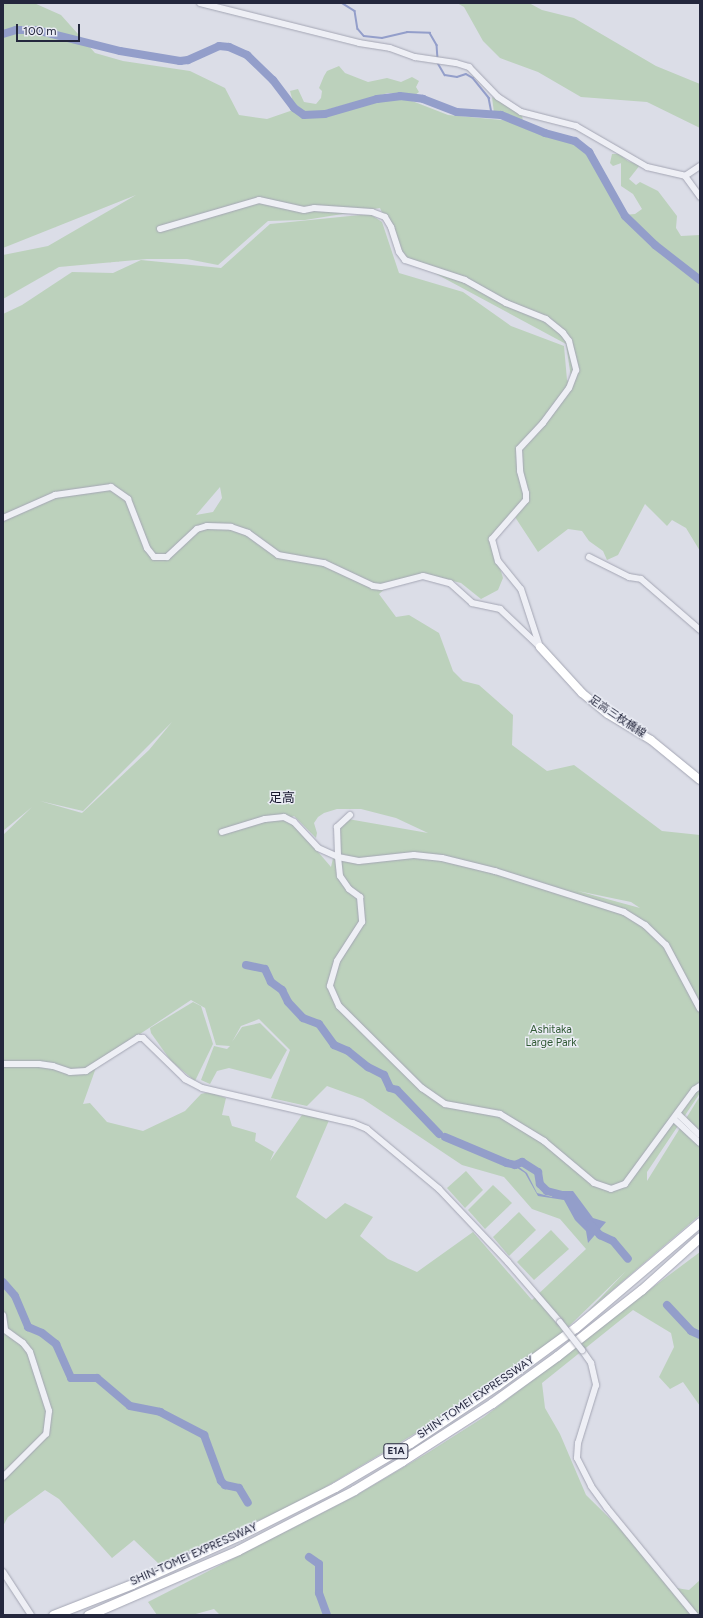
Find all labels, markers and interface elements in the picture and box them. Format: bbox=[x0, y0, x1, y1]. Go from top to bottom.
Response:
scale bar bbox=[18, 16, 82, 42]
text: 100 m bbox=[23, 24, 57, 38]
street label: 足高三枚橋線 bbox=[586, 693, 648, 741]
district label: 足高 bbox=[269, 790, 295, 806]
park label: Ashitaka Large Park bbox=[525, 1024, 577, 1050]
street label: SHIN-TOMEI EXPRESSWAY bbox=[415, 1354, 537, 1442]
road number: E1A bbox=[383, 1443, 409, 1459]
street label: SHIN-TOMEI EXPRESSWAY bbox=[128, 1521, 260, 1589]

